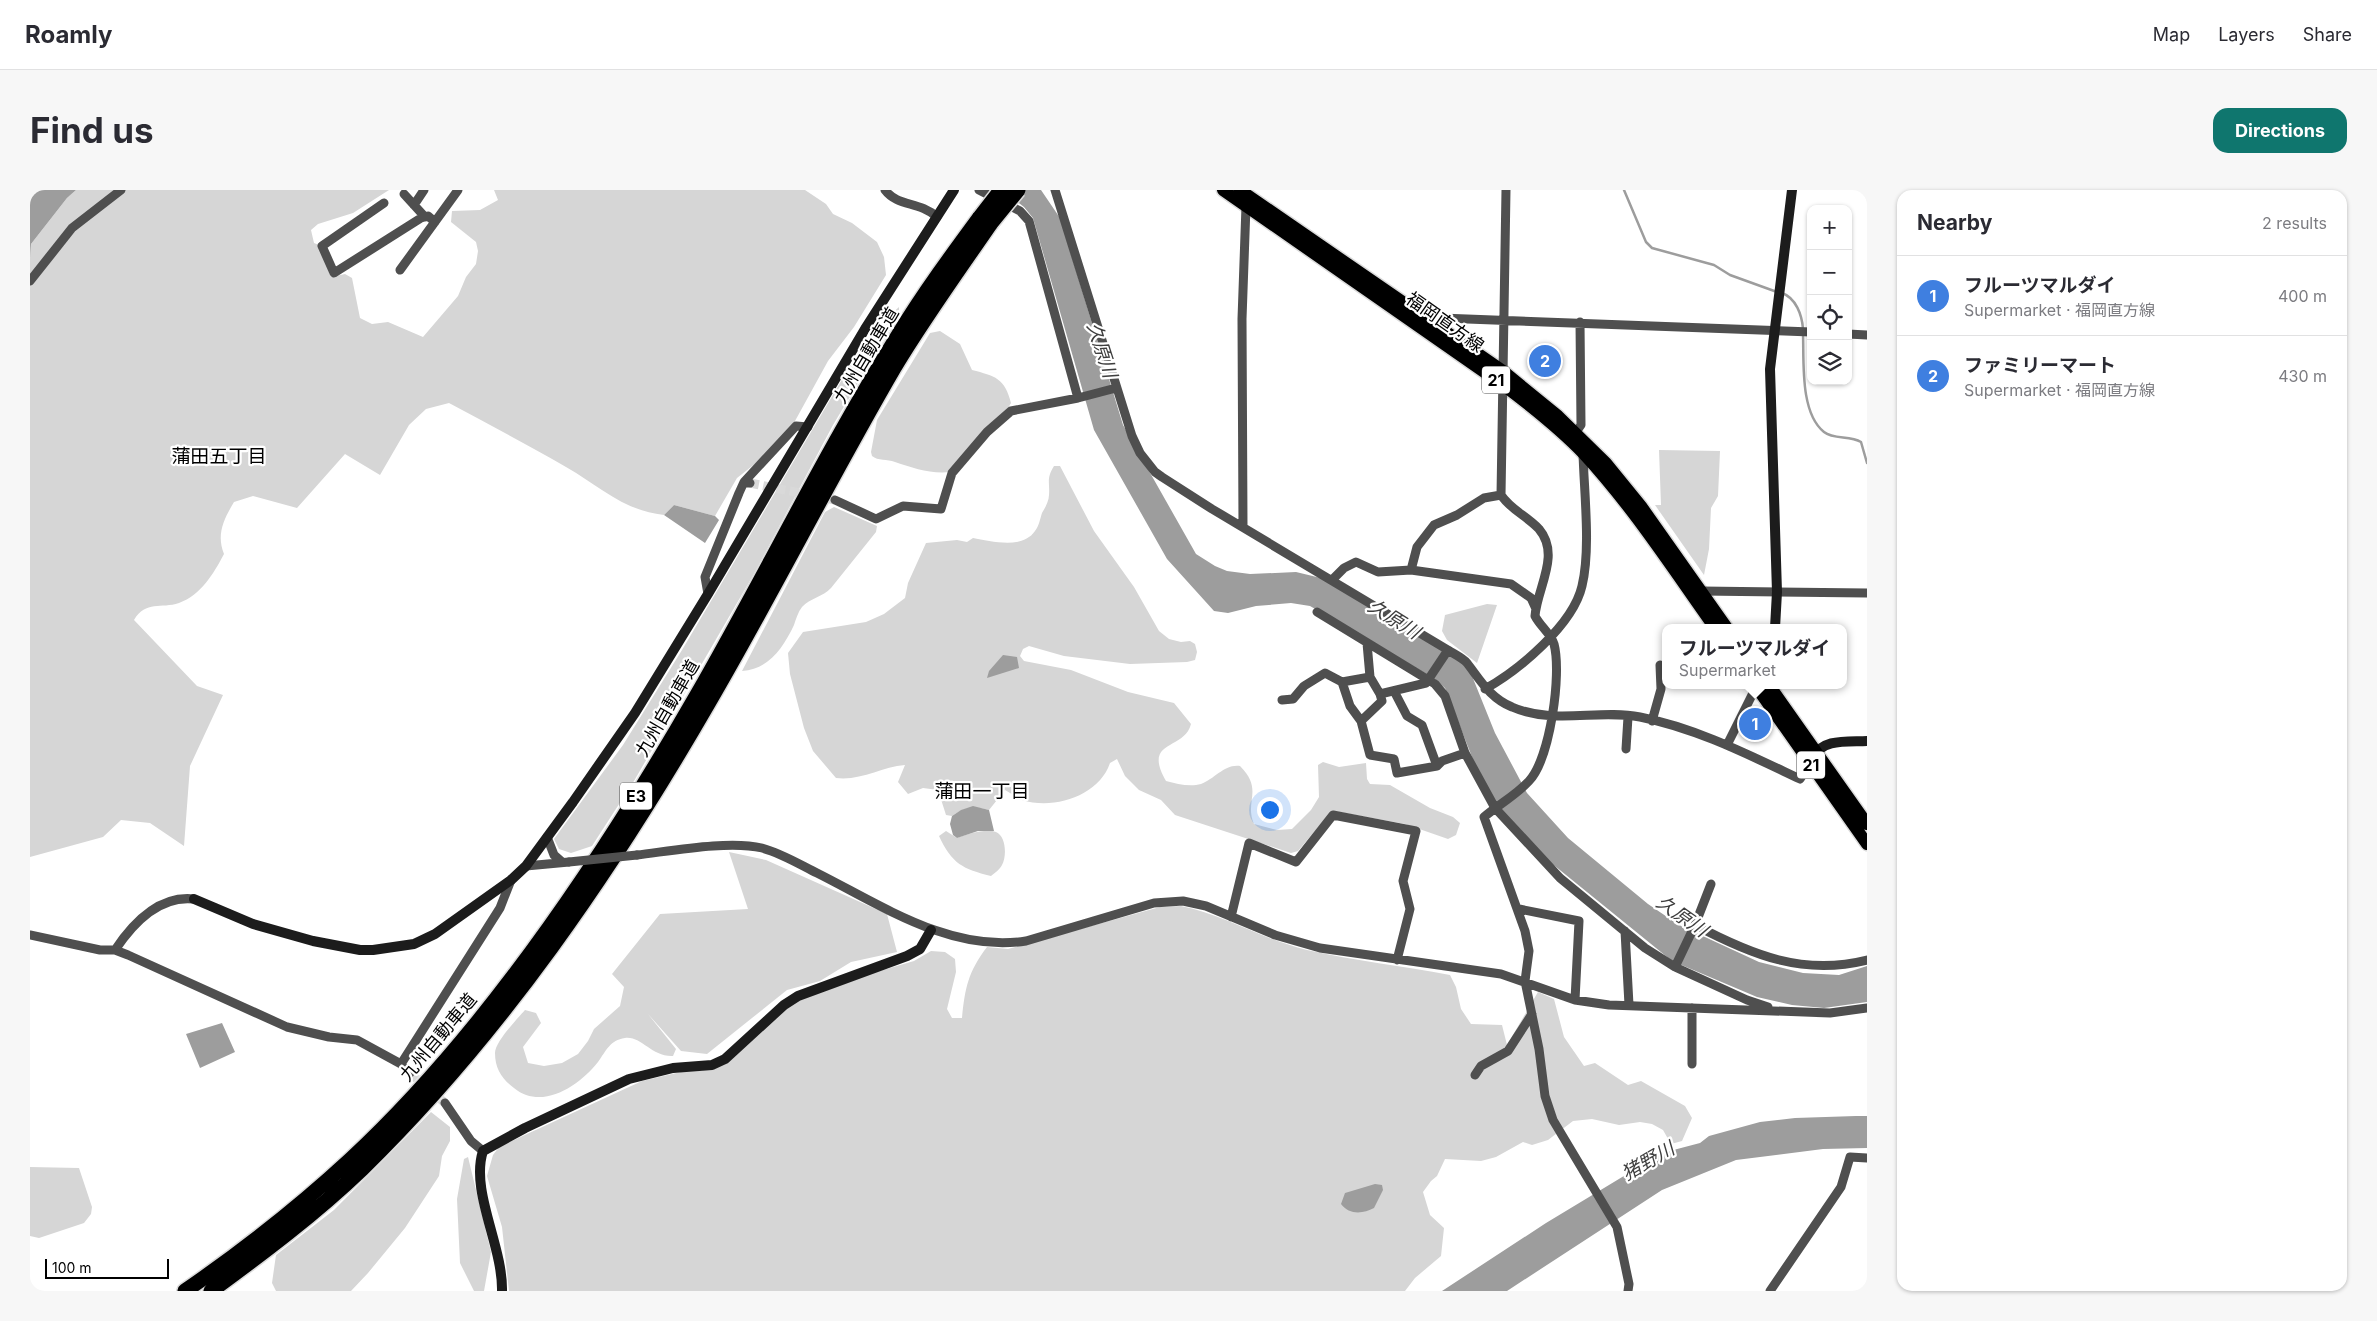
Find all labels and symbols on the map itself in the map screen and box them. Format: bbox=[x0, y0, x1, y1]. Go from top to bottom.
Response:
street label: 福岡直方線 bbox=[1402, 288, 1488, 356]
street label: 九州自動車道 bbox=[829, 303, 903, 407]
water label: 久原川 bbox=[1082, 319, 1122, 383]
pin: 2 bbox=[1529, 342, 1561, 380]
road number: 21 bbox=[1482, 366, 1510, 394]
district label: 蒲田五丁目 bbox=[171, 445, 267, 468]
water label: 久原川 bbox=[1364, 594, 1426, 645]
street label: 九州自動車道 bbox=[631, 656, 703, 760]
pin: 1 bbox=[1739, 705, 1771, 743]
road number: 21 bbox=[1797, 752, 1825, 778]
district label: 蒲田一丁目 bbox=[934, 780, 1030, 803]
road number: E3 bbox=[620, 782, 652, 810]
your location bbox=[1257, 797, 1283, 823]
water label: 久原川 bbox=[1652, 890, 1714, 943]
street label: 九州自動車道 bbox=[395, 989, 481, 1085]
water label: 猪野川 bbox=[1618, 1136, 1680, 1185]
scale bar bbox=[45, 1256, 169, 1279]

